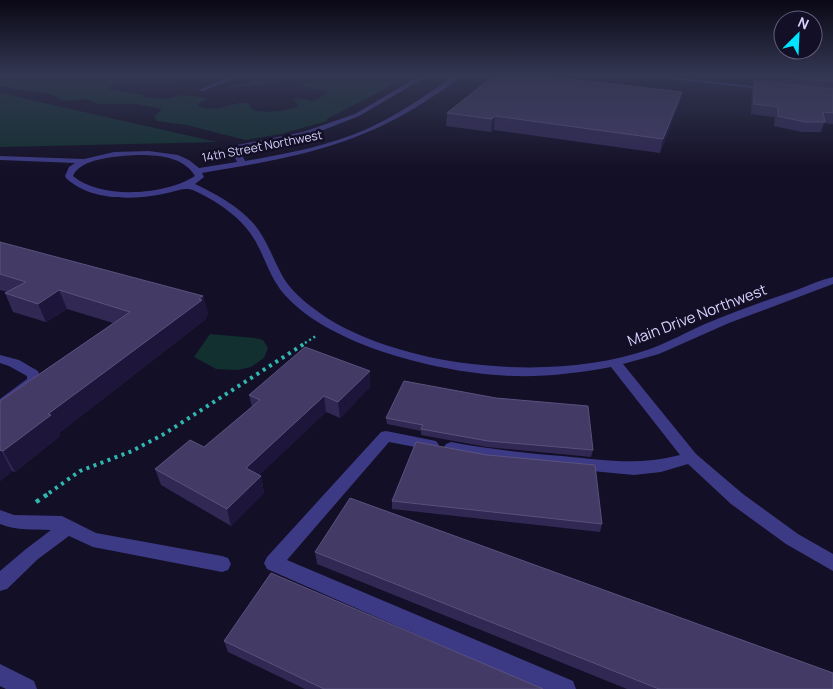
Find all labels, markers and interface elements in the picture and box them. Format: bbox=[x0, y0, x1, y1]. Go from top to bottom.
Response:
north arrow bbox=[773, 10, 823, 60]
text: N bbox=[795, 12, 812, 33]
street label: 14th Street Northwest bbox=[200, 126, 324, 166]
street label: Main Drive Northwest bbox=[624, 279, 770, 351]

